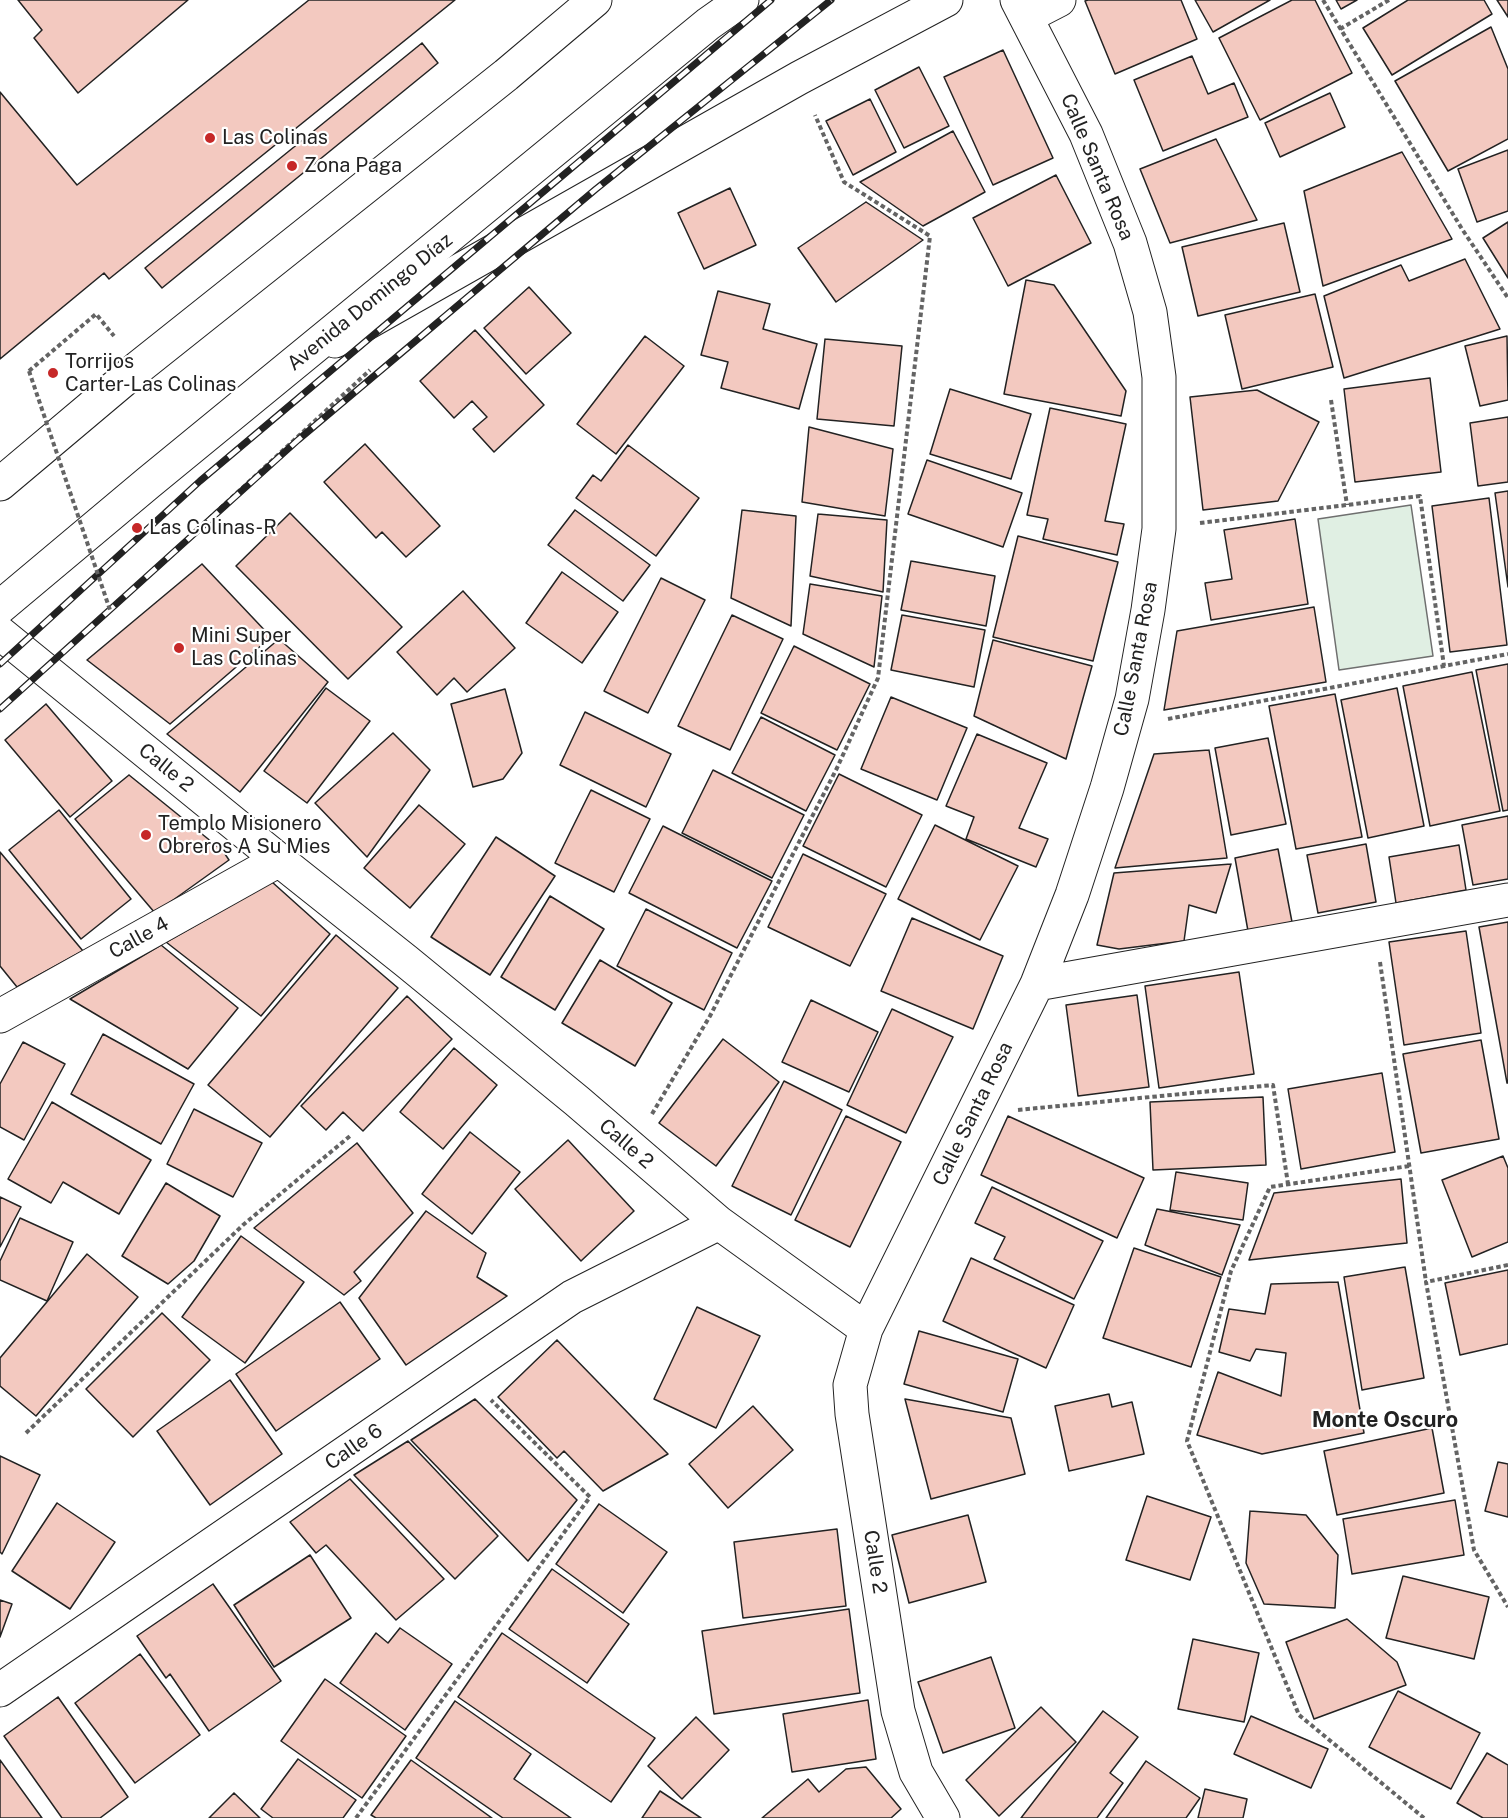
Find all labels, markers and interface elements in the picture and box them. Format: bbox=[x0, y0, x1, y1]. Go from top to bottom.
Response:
street label: Calle Santa Rosa bbox=[1055, 90, 1139, 244]
place label: Las Colinas bbox=[222, 126, 328, 150]
marker: Las Colinas bbox=[203, 131, 217, 145]
place label: Zona Paga bbox=[304, 154, 402, 178]
marker: Zona Paga bbox=[285, 159, 299, 173]
street label: Avenida Domingo Díaz bbox=[283, 228, 457, 376]
place label: Torrijos Carter-Las Colinas bbox=[65, 350, 236, 397]
marker: Torrijos Carter-Las Colinas bbox=[46, 366, 60, 380]
place label: Las Colinas-R bbox=[149, 516, 277, 540]
marker: Las Colinas-R bbox=[130, 521, 144, 535]
street label: Calle Santa Rosa bbox=[1109, 580, 1163, 738]
place label: Mini Super Las Colinas bbox=[191, 624, 297, 671]
marker: Mini Super Las Colinas bbox=[172, 641, 186, 655]
street label: Calle 2 bbox=[134, 738, 198, 798]
place label: Templo Misionero Obreros A Su Mies bbox=[158, 812, 330, 859]
marker: Templo Misionero Obreros A Su Mies bbox=[139, 828, 153, 842]
street label: Calle 4 bbox=[105, 912, 173, 964]
street label: Calle Santa Rosa bbox=[928, 1038, 1018, 1190]
street label: Calle 2 bbox=[594, 1114, 658, 1174]
district label: Monte Oscuro bbox=[1312, 1407, 1458, 1433]
street label: Calle 6 bbox=[321, 1419, 387, 1475]
street label: Calle 2 bbox=[858, 1528, 892, 1596]

